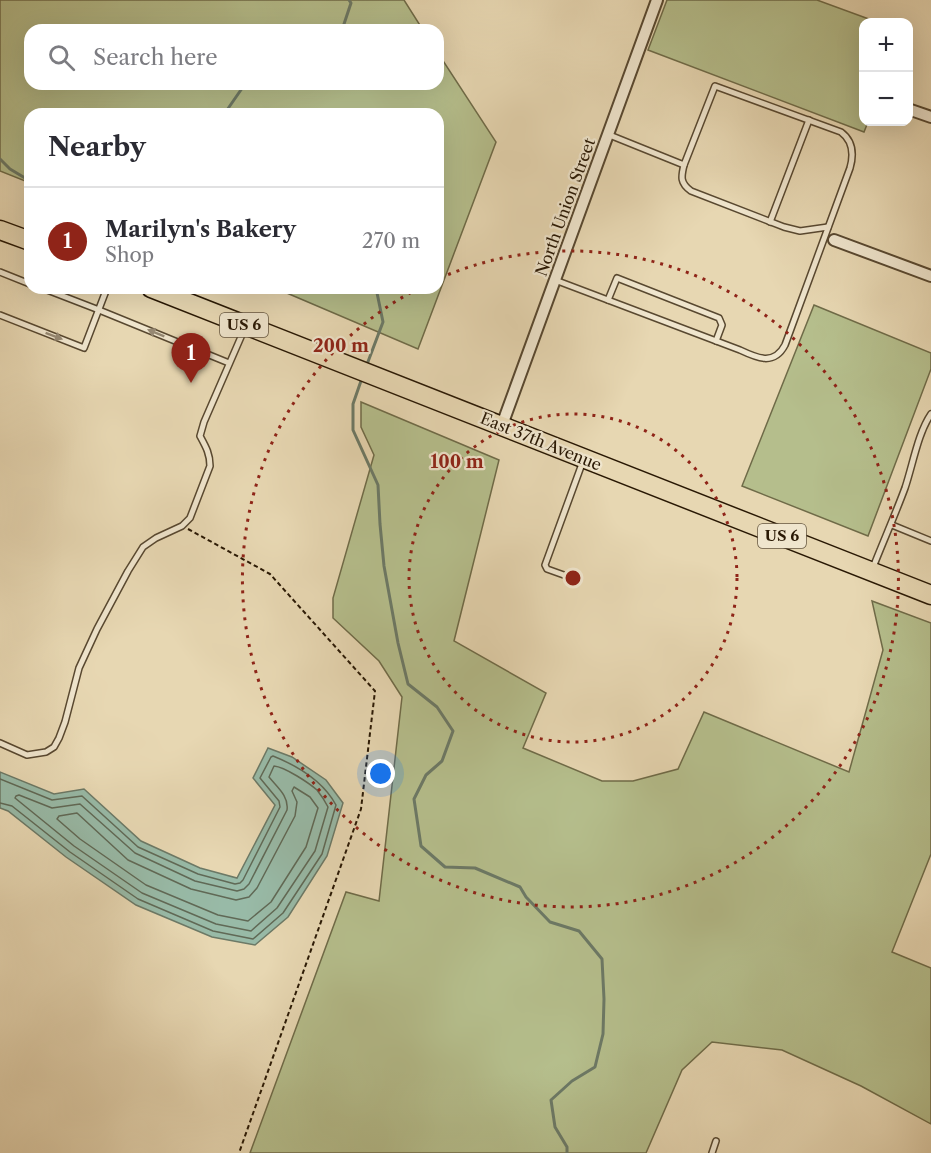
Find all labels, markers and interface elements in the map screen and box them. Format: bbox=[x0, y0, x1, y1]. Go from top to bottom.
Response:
map controls bbox=[859, 18, 913, 126]
button: + bbox=[859, 18, 913, 72]
search box bbox=[24, 24, 444, 90]
icon: search bbox=[45, 41, 78, 74]
text: Search here bbox=[93, 44, 218, 71]
button: − bbox=[859, 72, 913, 126]
text: Nearby bbox=[48, 131, 146, 163]
street label: North Union Street bbox=[531, 135, 599, 279]
text: Marilyn's Bakery bbox=[105, 216, 296, 243]
text: 1 bbox=[63, 229, 72, 253]
text: 270 m bbox=[362, 229, 420, 253]
text: Shop bbox=[105, 243, 154, 267]
road number: US 6 bbox=[220, 313, 268, 337]
one-way arrow bbox=[146, 328, 164, 338]
one-way arrow bbox=[46, 332, 64, 342]
pin: 1 bbox=[172, 334, 210, 383]
text: 200 m bbox=[313, 335, 369, 357]
street label: East 37th Avenue bbox=[477, 408, 605, 474]
text: 100 m bbox=[430, 451, 484, 473]
road number: US 6 bbox=[758, 524, 806, 548]
centre of rings bbox=[563, 568, 583, 588]
your location bbox=[366, 759, 395, 788]

